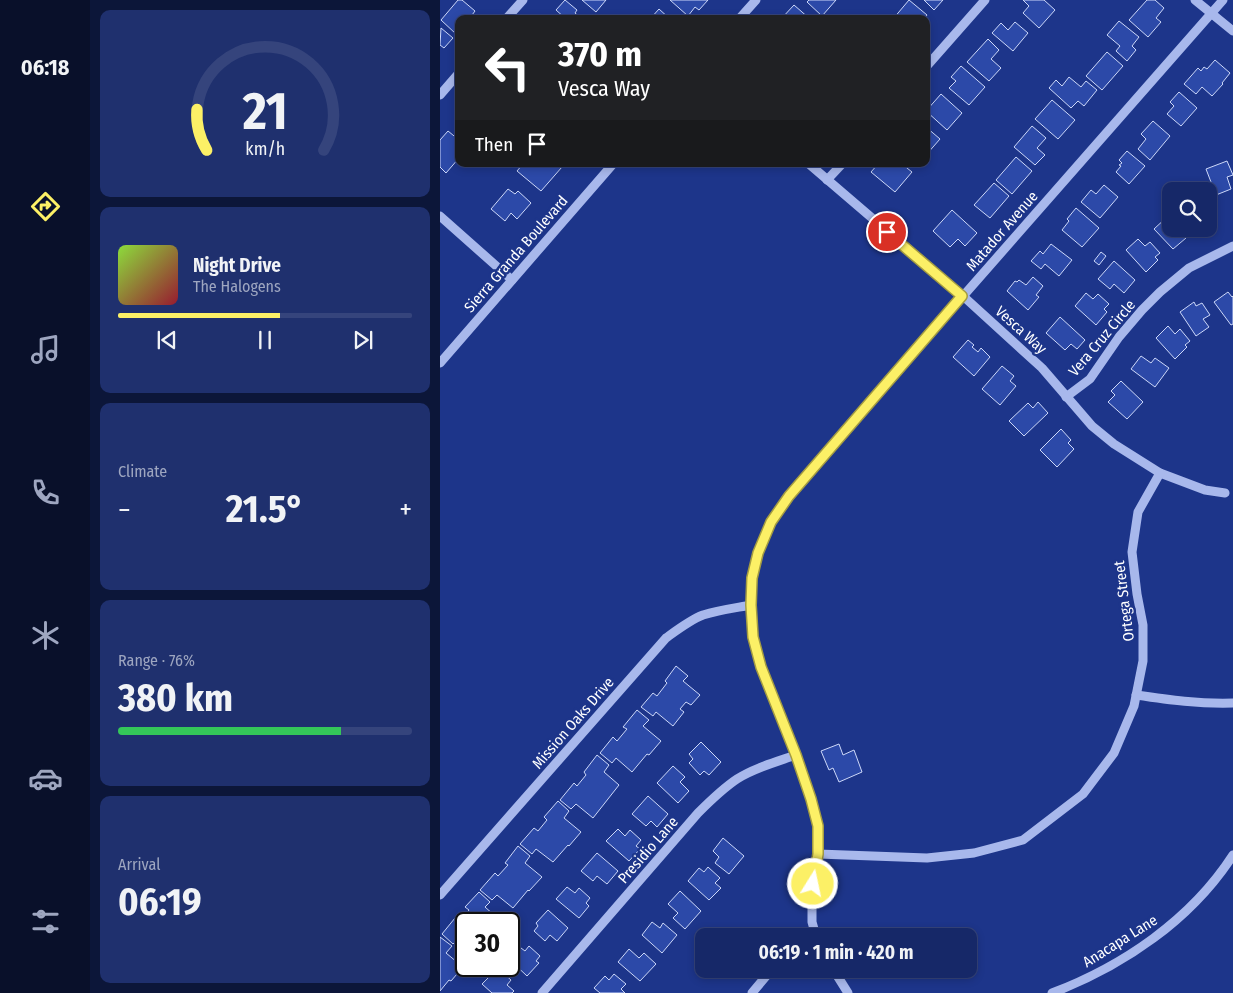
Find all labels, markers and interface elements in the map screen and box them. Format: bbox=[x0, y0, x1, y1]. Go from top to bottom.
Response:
text: 370 m bbox=[558, 33, 642, 75]
icon: left bbox=[475, 35, 540, 100]
text: 06:18 bbox=[21, 54, 69, 81]
text: Vesca Way bbox=[558, 75, 650, 102]
text: 21 bbox=[241, 80, 288, 143]
icon: arrive bbox=[523, 130, 551, 158]
text: Then bbox=[475, 133, 513, 156]
text: km/h bbox=[245, 138, 285, 160]
map controls bbox=[1162, 182, 1217, 237]
button: search bbox=[1162, 182, 1217, 237]
street label: Matador Avenue bbox=[962, 187, 1042, 275]
icon: directions bbox=[28, 189, 63, 224]
street label: Sierra Granda Boulevard bbox=[460, 192, 572, 316]
pin bbox=[866, 211, 908, 253]
icon: arrive bbox=[873, 218, 901, 246]
text: Night Drive bbox=[193, 254, 281, 277]
text: The Halogens bbox=[193, 277, 281, 296]
street label: Vera Cruz Circle bbox=[1065, 296, 1139, 380]
street label: Vesca Way bbox=[992, 302, 1051, 358]
icon: previous bbox=[153, 326, 181, 354]
icon: pause bbox=[251, 326, 279, 354]
icon: next bbox=[349, 326, 377, 354]
icon: music bbox=[28, 332, 63, 367]
text: Climate bbox=[118, 462, 167, 481]
icon: phone bbox=[28, 475, 63, 510]
text: 21.5° bbox=[226, 486, 304, 532]
text: − bbox=[118, 493, 131, 526]
text: + bbox=[399, 493, 412, 526]
street label: Ortega Street bbox=[1110, 559, 1138, 642]
icon: climate bbox=[28, 618, 63, 653]
text: Range · 76% bbox=[118, 651, 195, 670]
street label: Mission Oaks Drive bbox=[528, 674, 618, 772]
text: 380 km bbox=[118, 675, 233, 721]
icon: car bbox=[28, 761, 63, 796]
street label: Presidio Lane bbox=[614, 813, 682, 887]
text: Arrival bbox=[118, 855, 160, 874]
position arrow bbox=[786, 857, 838, 909]
text: 06:19 bbox=[118, 879, 202, 925]
icon: filters bbox=[28, 904, 63, 939]
street label: Anacapa Lane bbox=[1079, 911, 1161, 971]
speed limit sign: 30 bbox=[455, 912, 520, 977]
text: 06:19 · 1 min · 420 m bbox=[759, 941, 913, 964]

